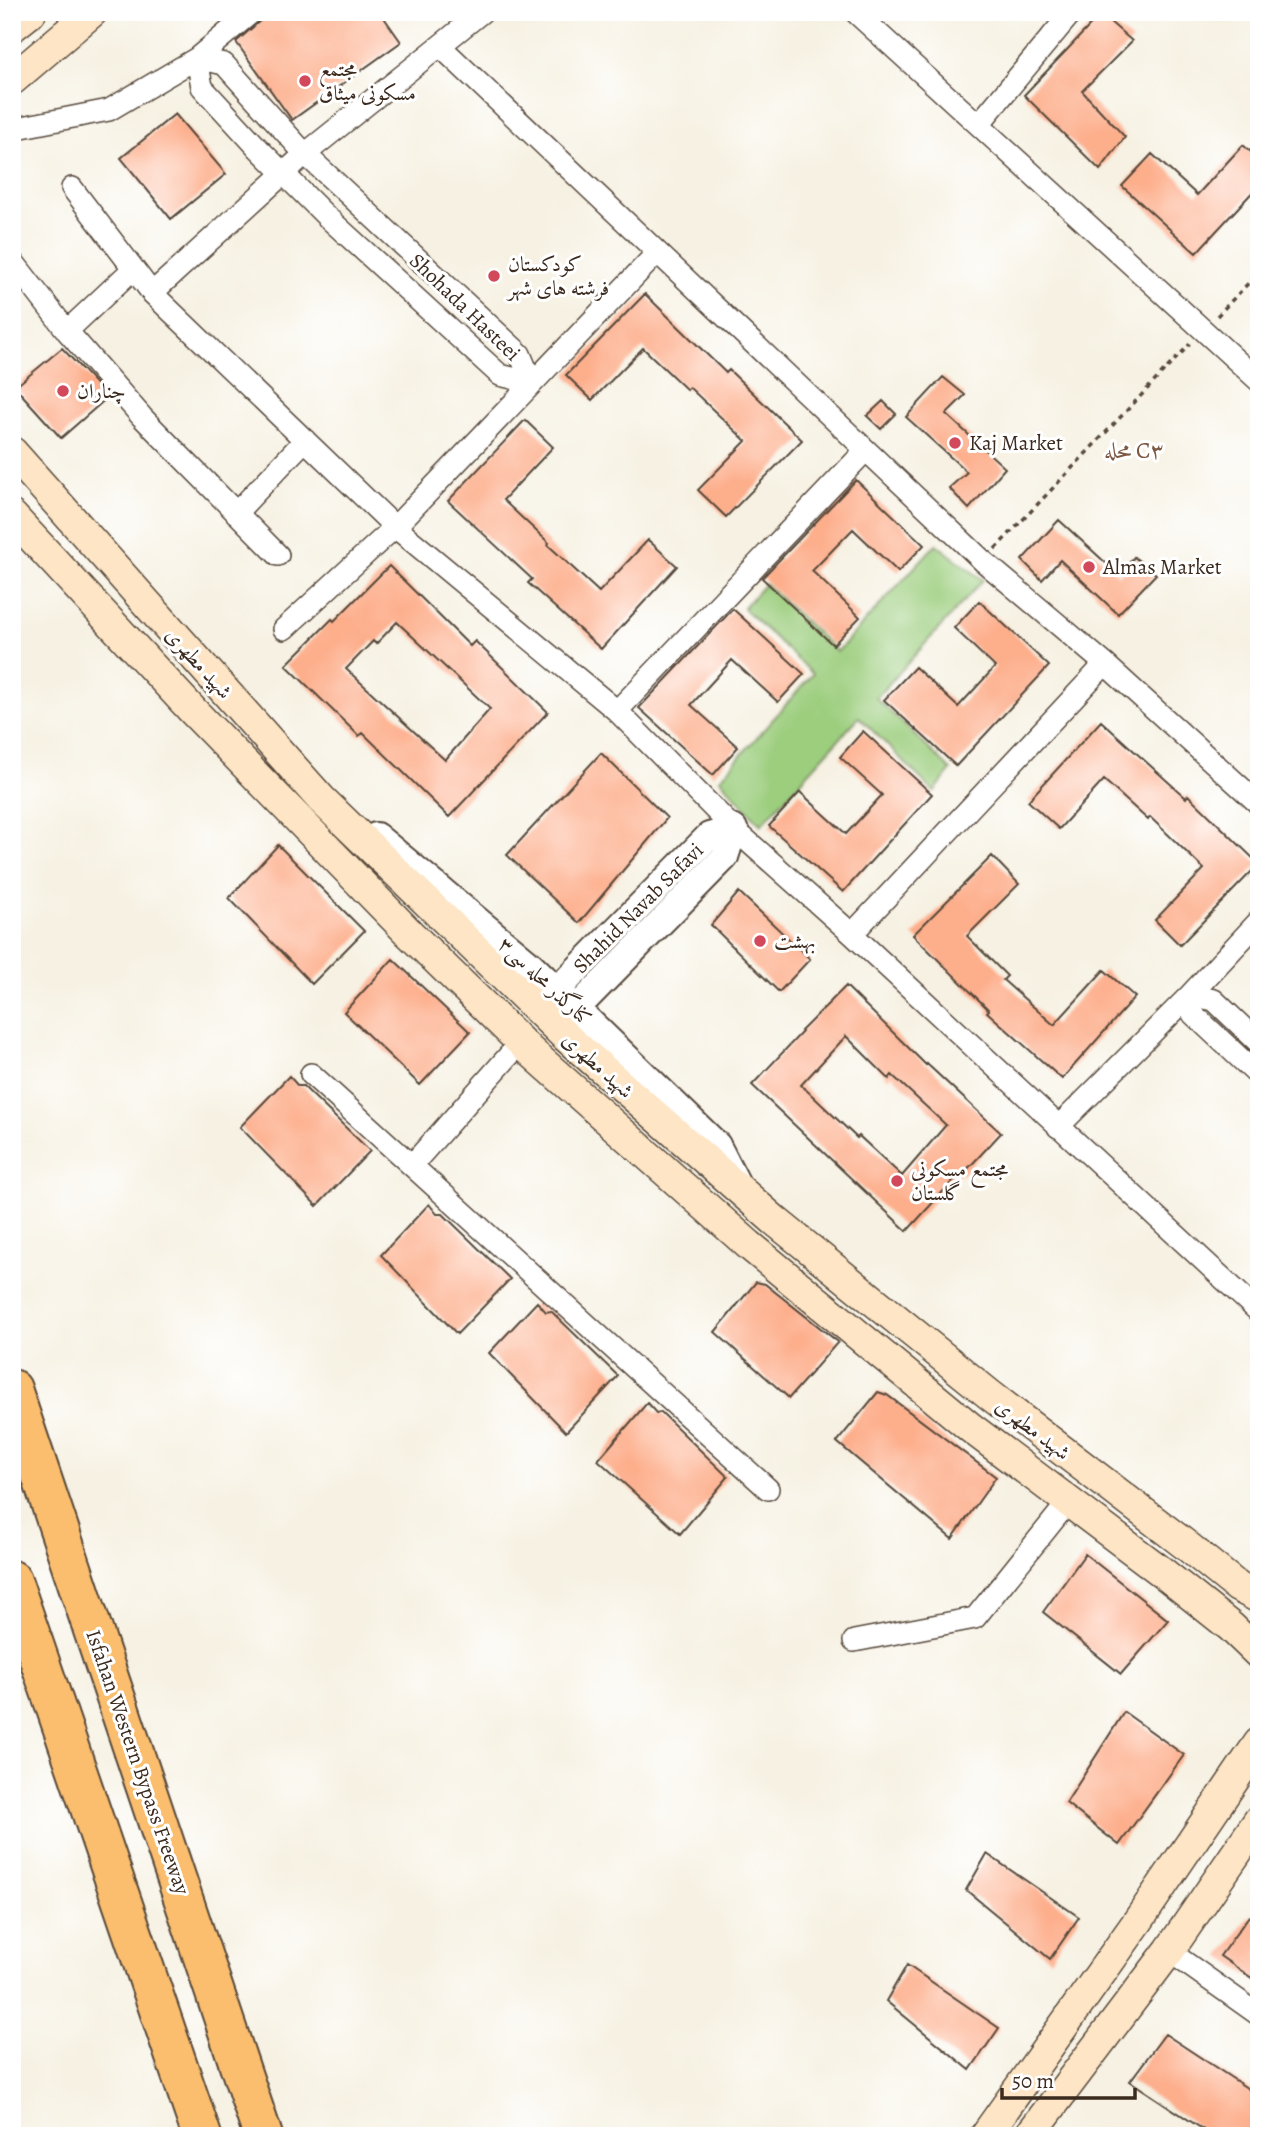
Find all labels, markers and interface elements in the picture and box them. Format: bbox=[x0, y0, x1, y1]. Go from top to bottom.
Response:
place label: مجتمع مسکونی میثاق bbox=[319, 55, 416, 107]
marker: مجتمع مسکونی میثاق bbox=[297, 73, 313, 89]
street label: Shohada Hasteei bbox=[403, 247, 527, 367]
place label: کودکستان فرشته های شهر bbox=[506, 250, 609, 302]
marker: کودکستان فرشته های شهر bbox=[486, 268, 502, 284]
place label: چناران bbox=[77, 377, 126, 405]
marker: چناران bbox=[55, 383, 71, 399]
place label: Kaj Market bbox=[969, 429, 1063, 457]
marker: Kaj Market bbox=[947, 435, 963, 451]
district label: محله C۳ bbox=[1104, 435, 1164, 466]
place label: Almas Market bbox=[1102, 553, 1222, 581]
marker: Almas Market bbox=[1081, 559, 1097, 575]
street label: شهید مطهری bbox=[159, 621, 239, 705]
street label: Shahid Navab Safavi bbox=[567, 837, 709, 979]
place label: بهشت bbox=[774, 927, 816, 955]
street label: کنارگذر محله سی۳ bbox=[492, 930, 598, 1032]
marker: بهشت bbox=[752, 933, 768, 949]
street label: شهید مطهری bbox=[556, 1025, 640, 1105]
place label: مجتمع مسکونی گلستان bbox=[911, 1155, 1008, 1207]
marker: مجتمع مسکونی گلستان bbox=[889, 1173, 905, 1189]
street label: شهید مطهری bbox=[990, 1392, 1076, 1466]
street label: Isfahan Western Bypass Freeway bbox=[79, 1626, 197, 1899]
scale bar bbox=[1002, 2057, 1134, 2101]
text: 50 m bbox=[1012, 2067, 1054, 2095]

